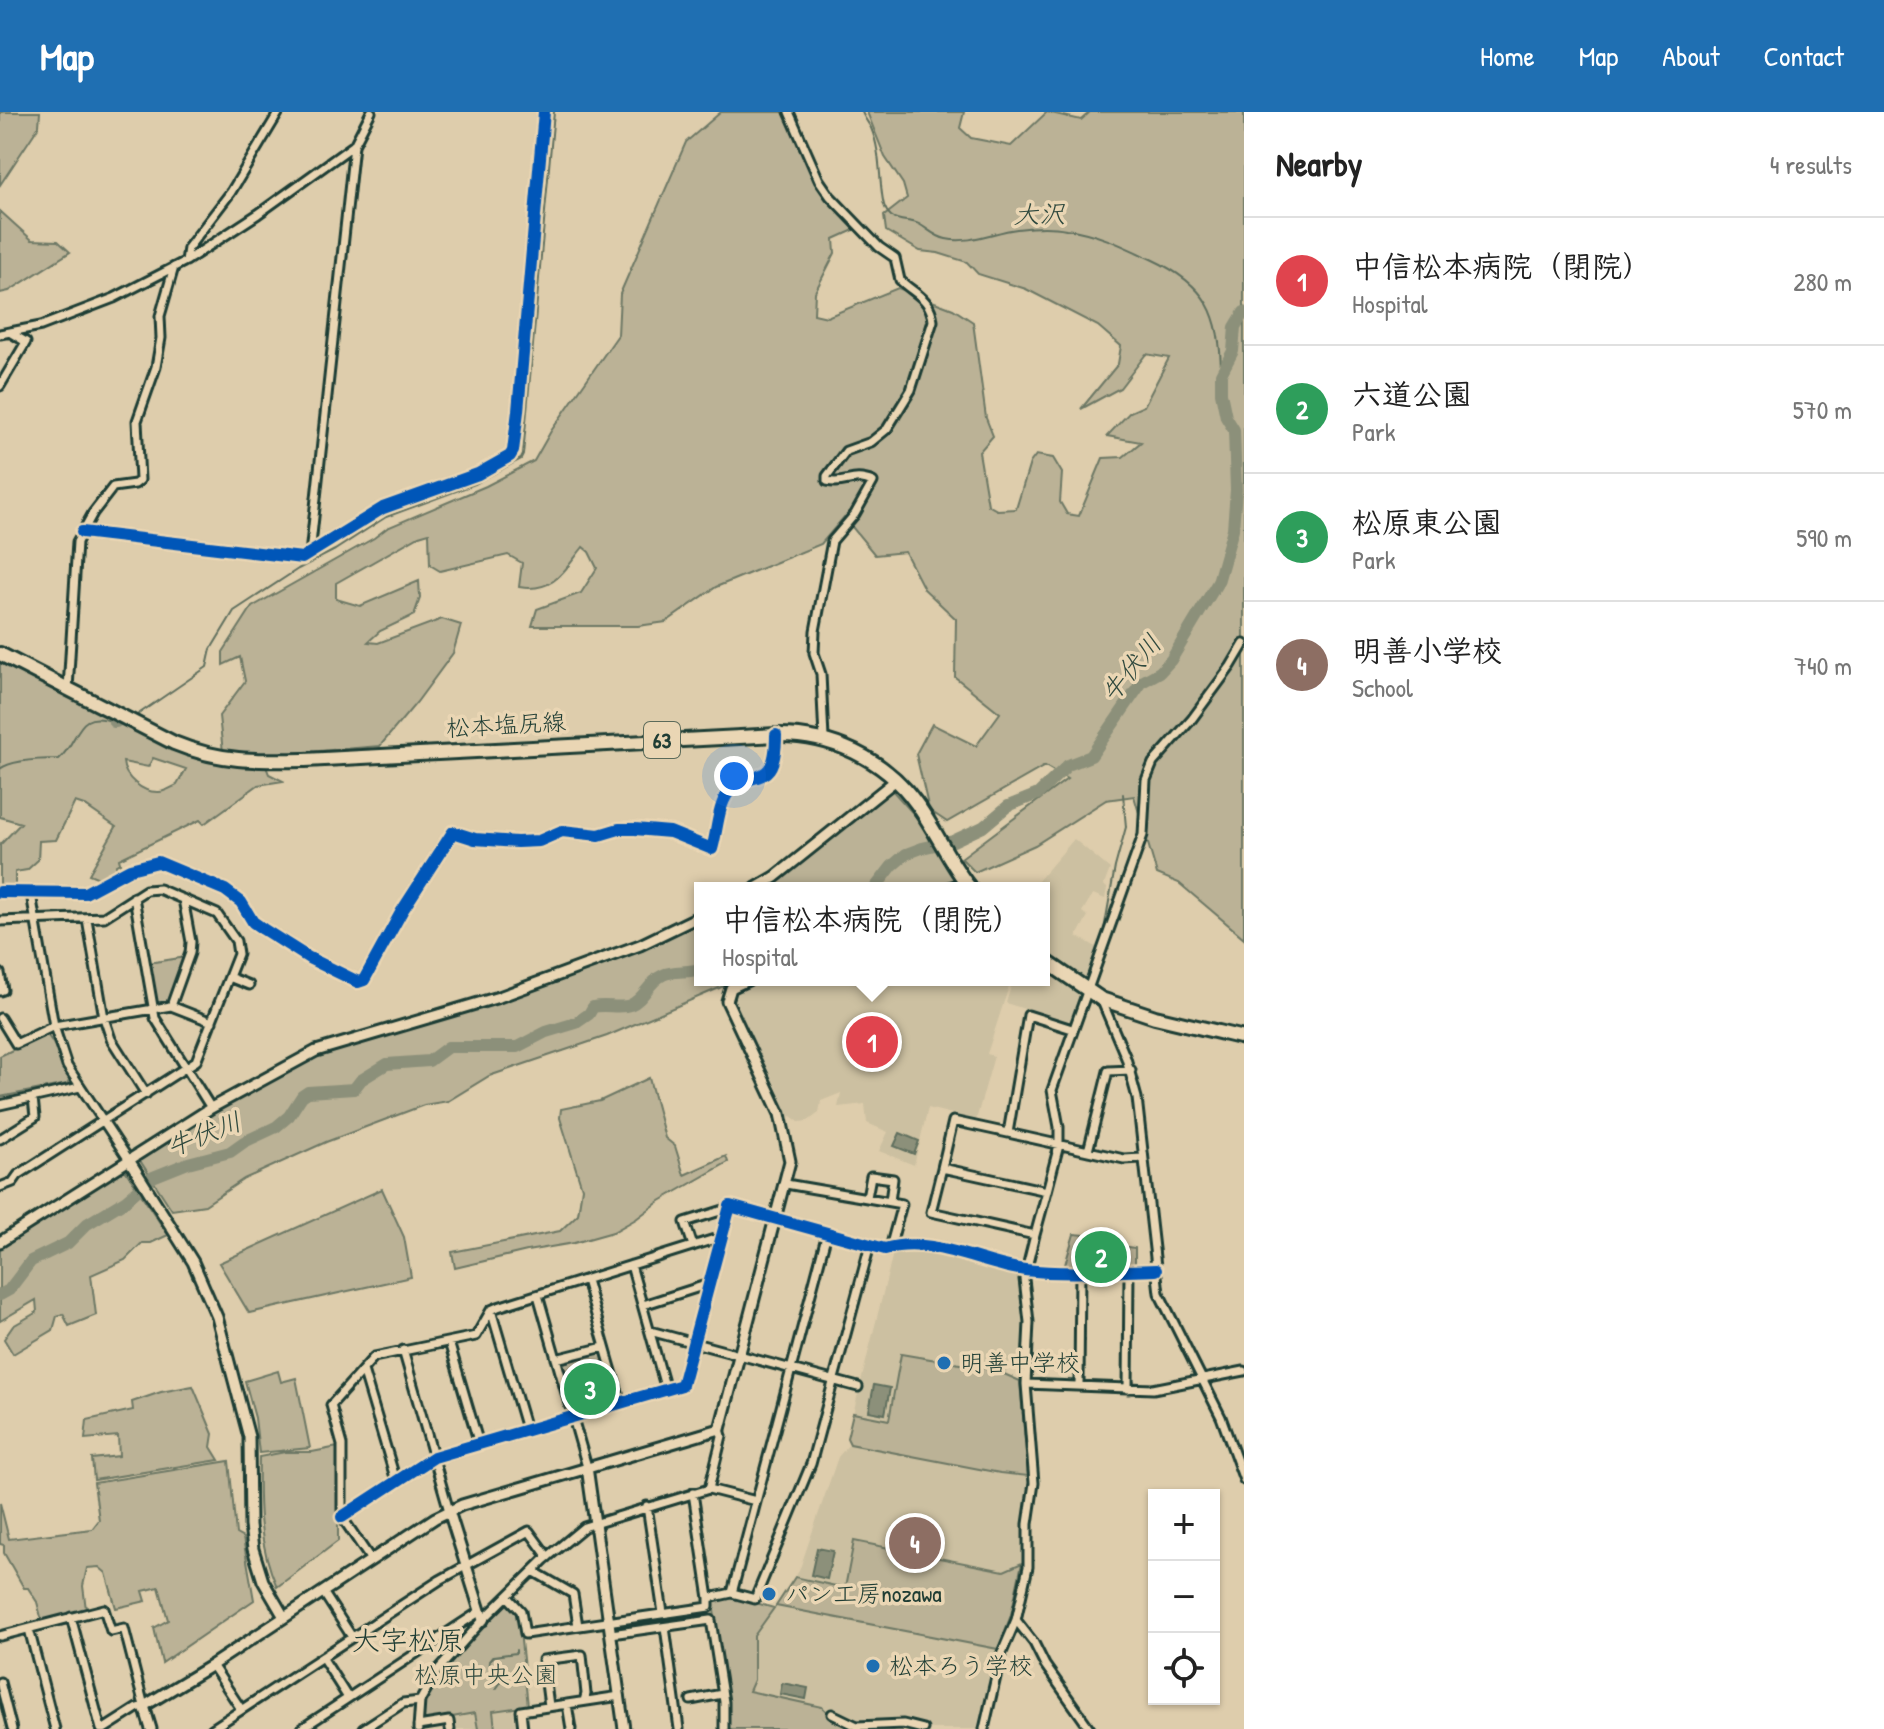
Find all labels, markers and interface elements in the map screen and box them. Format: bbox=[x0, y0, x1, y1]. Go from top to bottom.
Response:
text: Map bbox=[40, 30, 94, 82]
text: Home bbox=[1480, 37, 1535, 75]
text: Map bbox=[1579, 37, 1618, 75]
text: About bbox=[1662, 37, 1720, 75]
text: Contact bbox=[1764, 37, 1844, 75]
text: Nearby bbox=[1276, 141, 1362, 187]
text: 4 results bbox=[1770, 147, 1852, 182]
water label: 大沢 bbox=[1013, 196, 1066, 231]
text: 中信松本病院（閉院） bbox=[1352, 246, 1652, 286]
text: 1 bbox=[1297, 264, 1307, 299]
text: 280 m bbox=[1793, 264, 1852, 299]
text: Hospital bbox=[1352, 286, 1428, 321]
text: 六道公園 bbox=[1352, 374, 1472, 414]
text: 2 bbox=[1296, 392, 1308, 427]
text: 570 m bbox=[1793, 392, 1852, 427]
text: Park bbox=[1352, 414, 1396, 449]
text: 松原東公園 bbox=[1352, 502, 1502, 542]
text: 3 bbox=[1296, 520, 1308, 555]
text: 590 m bbox=[1796, 520, 1852, 555]
text: Park bbox=[1352, 542, 1396, 577]
water label: 牛伏川 bbox=[1092, 627, 1169, 709]
text: 明善小学校 bbox=[1352, 630, 1502, 670]
text: 4 bbox=[1297, 648, 1307, 683]
text: 740 m bbox=[1794, 648, 1852, 683]
text: School bbox=[1352, 670, 1413, 705]
street label: 松本塩尻線 bbox=[445, 705, 567, 743]
road number: 63 bbox=[644, 722, 680, 758]
your location bbox=[714, 756, 754, 796]
popup bbox=[694, 882, 1050, 986]
text: 中信松本病院（閉院） bbox=[722, 899, 1022, 939]
text: Hospital bbox=[722, 939, 798, 974]
pin: 1 bbox=[846, 1012, 898, 1072]
water label: 牛伏川 bbox=[161, 1103, 247, 1164]
pin: 2 bbox=[1075, 1227, 1127, 1287]
place label: 明善中学校 bbox=[960, 1346, 1080, 1378]
marker: 明善中学校 bbox=[935, 1354, 953, 1372]
pin: 3 bbox=[564, 1359, 616, 1419]
map controls bbox=[1148, 1489, 1220, 1705]
button: + bbox=[1148, 1489, 1220, 1561]
pin: 4 bbox=[889, 1513, 941, 1573]
button: − bbox=[1148, 1561, 1220, 1633]
place label: パン工房nozawa bbox=[785, 1577, 942, 1609]
marker: パン工房nozawa bbox=[760, 1585, 778, 1603]
district label: 大字松原 bbox=[352, 1621, 464, 1659]
button: locate bbox=[1148, 1633, 1220, 1705]
place label: 松本ろう学校 bbox=[889, 1649, 1033, 1681]
marker: 松本ろう学校 bbox=[864, 1657, 882, 1675]
park label: 松原中央公園 bbox=[414, 1658, 558, 1690]

